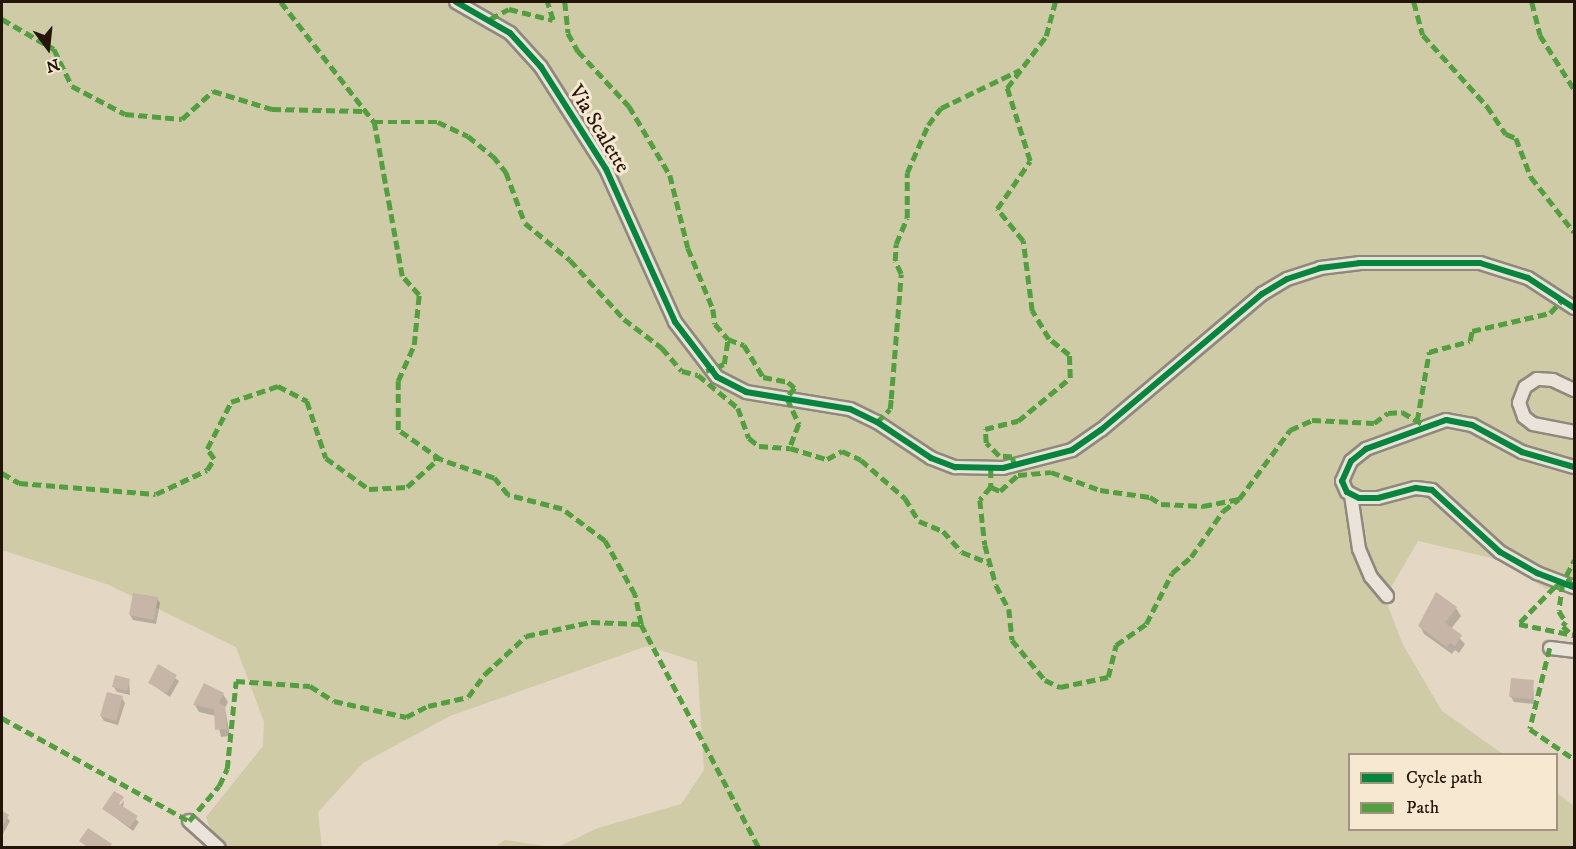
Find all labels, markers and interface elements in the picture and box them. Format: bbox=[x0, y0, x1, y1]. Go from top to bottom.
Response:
north arrow bbox=[18, 18, 78, 78]
text: N bbox=[44, 54, 62, 77]
street label: Via Scalette bbox=[563, 80, 635, 178]
legend bbox=[1348, 753, 1558, 831]
text: Cycle path bbox=[1406, 767, 1483, 789]
text: Path bbox=[1406, 797, 1439, 819]

